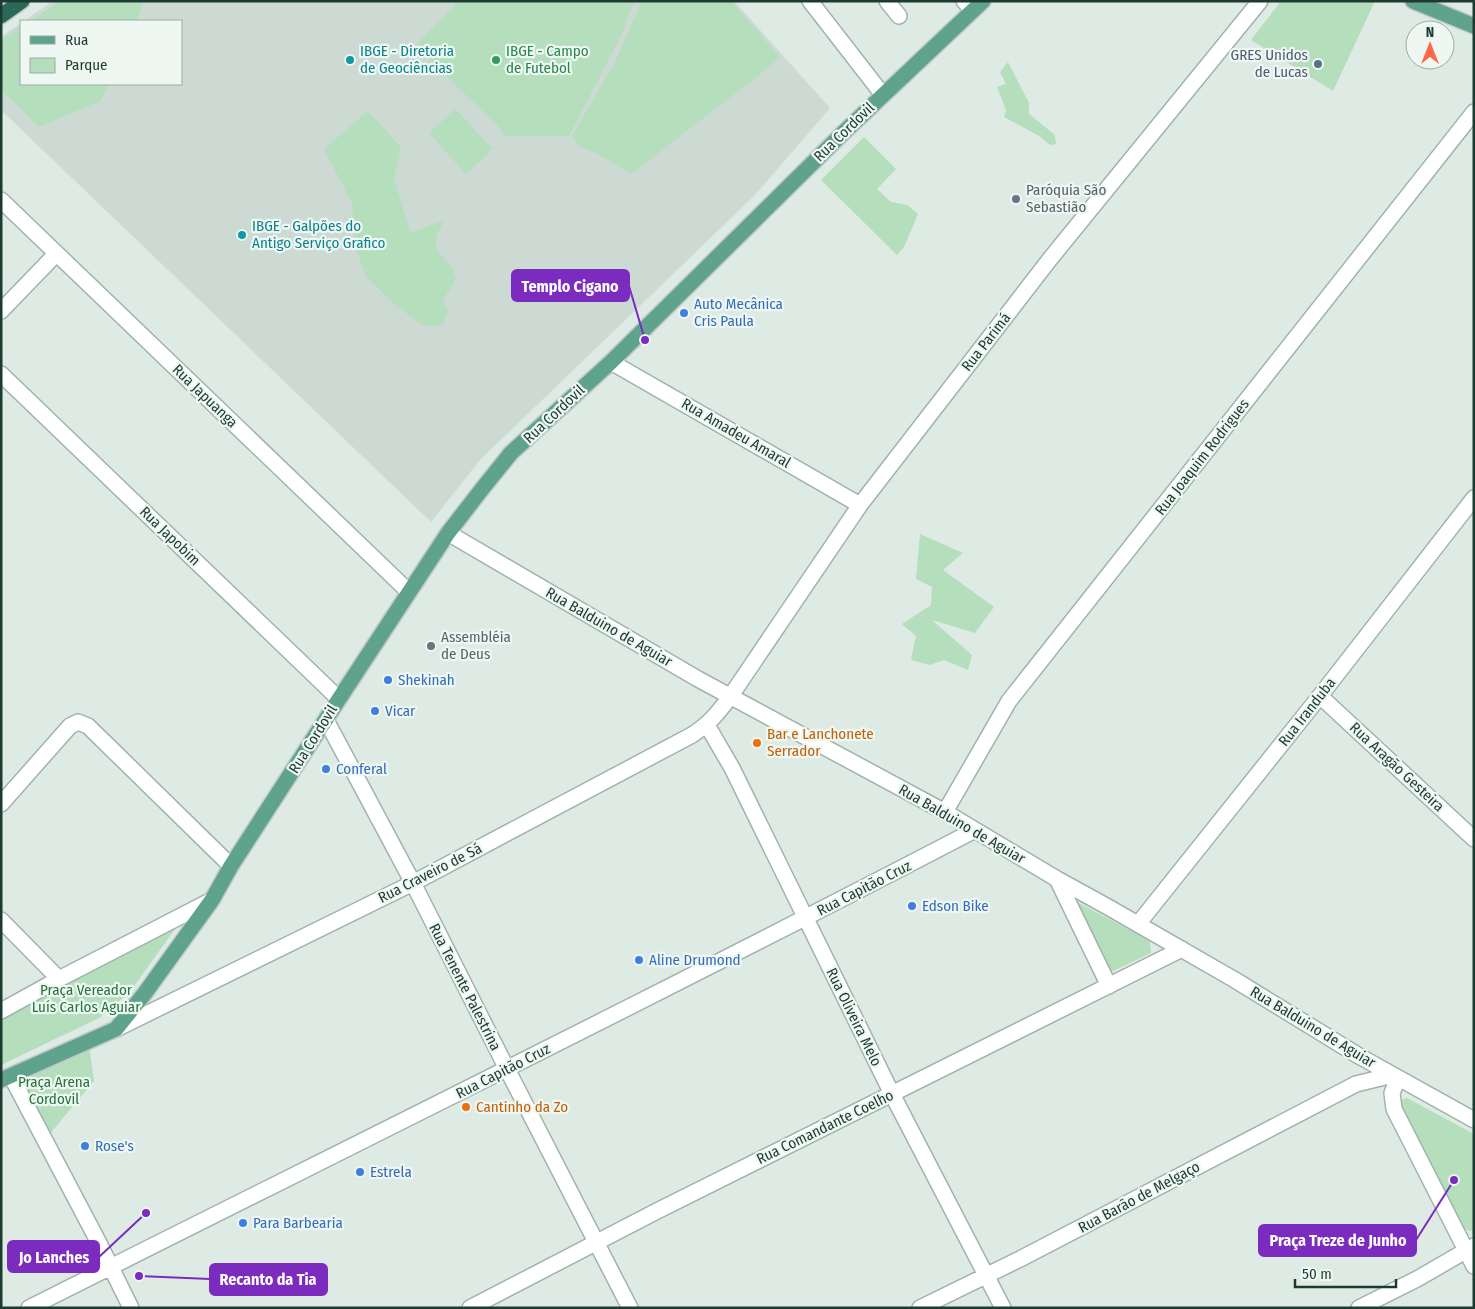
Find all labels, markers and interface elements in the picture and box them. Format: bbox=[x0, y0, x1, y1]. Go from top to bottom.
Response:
legend bbox=[20, 20, 182, 85]
north arrow bbox=[1405, 20, 1455, 70]
text: N bbox=[1426, 24, 1434, 41]
text: Rua bbox=[65, 31, 88, 49]
place label: IBGE - Diretoria de Geociências bbox=[360, 42, 454, 77]
place label: IBGE - Campo de Futebol bbox=[506, 42, 589, 77]
place label: GRES Unidos de Lucas bbox=[1231, 46, 1308, 81]
marker: IBGE - Diretoria de Geociências bbox=[344, 54, 356, 66]
marker: IBGE - Campo de Futebol bbox=[490, 54, 502, 66]
text: Parque bbox=[65, 56, 108, 74]
marker: GRES Unidos de Lucas bbox=[1312, 58, 1324, 70]
street label: Rua Cordovil bbox=[810, 99, 878, 165]
place label: Paróquia São Sebastião bbox=[1026, 181, 1106, 216]
marker: Paróquia São Sebastião bbox=[1010, 193, 1022, 205]
place label: IBGE - Galpões do Antigo Serviço Grafico bbox=[252, 217, 385, 252]
marker: IBGE - Galpões do Antigo Serviço Grafico bbox=[236, 229, 248, 241]
callout: Templo Cigano bbox=[512, 270, 629, 301]
text: Templo Cigano bbox=[521, 277, 619, 296]
place label: Auto Mecânica Cris Paula bbox=[694, 295, 783, 330]
marker: Auto Mecânica Cris Paula bbox=[678, 307, 690, 319]
street label: Rua Parimá bbox=[958, 309, 1014, 375]
street label: Rua Japuanga bbox=[169, 361, 241, 431]
street label: Rua Cordovil bbox=[520, 381, 588, 447]
street label: Rua Amadeu Amaral bbox=[678, 394, 794, 472]
street label: Rua Joaquim Rodrigues bbox=[1151, 395, 1253, 519]
street label: Rua Japobim bbox=[136, 503, 204, 569]
street label: Rua Balduino de Aguiar bbox=[543, 583, 676, 671]
place label: Assembléia de Deus bbox=[441, 628, 511, 663]
marker: Assembléia de Deus bbox=[425, 640, 437, 652]
place label: Shekinah bbox=[398, 671, 455, 689]
marker: Shekinah bbox=[382, 674, 394, 686]
street label: Rua Iranduba bbox=[1275, 674, 1339, 750]
street label: Rua Cordovil bbox=[285, 701, 341, 777]
place label: Vicar bbox=[385, 702, 416, 720]
marker: Vicar bbox=[369, 705, 381, 717]
street label: Rua Aragão Gesteira bbox=[1346, 719, 1448, 815]
place label: Bar e Lanchonete Serrador bbox=[767, 725, 874, 760]
marker: Bar e Lanchonete Serrador bbox=[751, 737, 763, 749]
place label: Conferal bbox=[336, 760, 387, 778]
marker: Conferal bbox=[320, 763, 332, 775]
street label: Rua Balduino de Aguiar bbox=[896, 780, 1029, 868]
street label: Rua Craveiro de Sá bbox=[375, 839, 485, 907]
street label: Rua Capitão Cruz bbox=[814, 856, 914, 920]
place label: Edson Bike bbox=[922, 897, 989, 915]
marker: Edson Bike bbox=[906, 900, 918, 912]
street label: Rua Tenente Palestrina bbox=[425, 920, 505, 1054]
place label: Aline Drumond bbox=[649, 951, 741, 969]
marker: Aline Drumond bbox=[633, 954, 645, 966]
street label: Rua Oliveira Melo bbox=[822, 965, 886, 1069]
park label: Praça Vereador Luís Carlos Aguiar bbox=[32, 981, 141, 1016]
street label: Rua Balduino de Aguiar bbox=[1247, 982, 1380, 1072]
street label: Rua Capitão Cruz bbox=[453, 1039, 553, 1103]
park label: Praça Arena Cordovil bbox=[18, 1073, 90, 1108]
street label: Rua Comandante Coelho bbox=[754, 1086, 897, 1168]
place label: Cantinho da Zo bbox=[476, 1098, 568, 1116]
marker: Cantinho da Zo bbox=[460, 1101, 472, 1113]
place label: Rose's bbox=[95, 1137, 134, 1155]
marker: Rose's bbox=[79, 1140, 91, 1152]
street label: Rua Barão de Melgaço bbox=[1075, 1157, 1203, 1237]
place label: Estrela bbox=[370, 1163, 412, 1181]
marker: Estrela bbox=[354, 1166, 366, 1178]
place label: Para Barbearia bbox=[253, 1214, 343, 1232]
marker: Para Barbearia bbox=[237, 1217, 249, 1229]
callout: Praça Treze de Junho bbox=[1259, 1225, 1416, 1256]
text: Praça Treze de Junho bbox=[1270, 1231, 1407, 1251]
callout: Jo Lanches bbox=[8, 1241, 99, 1272]
text: Jo Lanches bbox=[18, 1248, 89, 1267]
scale bar bbox=[1295, 1256, 1396, 1288]
callout: Recanto da Tia bbox=[210, 1264, 327, 1295]
text: 50 m bbox=[1302, 1265, 1332, 1283]
text: Recanto da Tia bbox=[219, 1270, 317, 1289]

